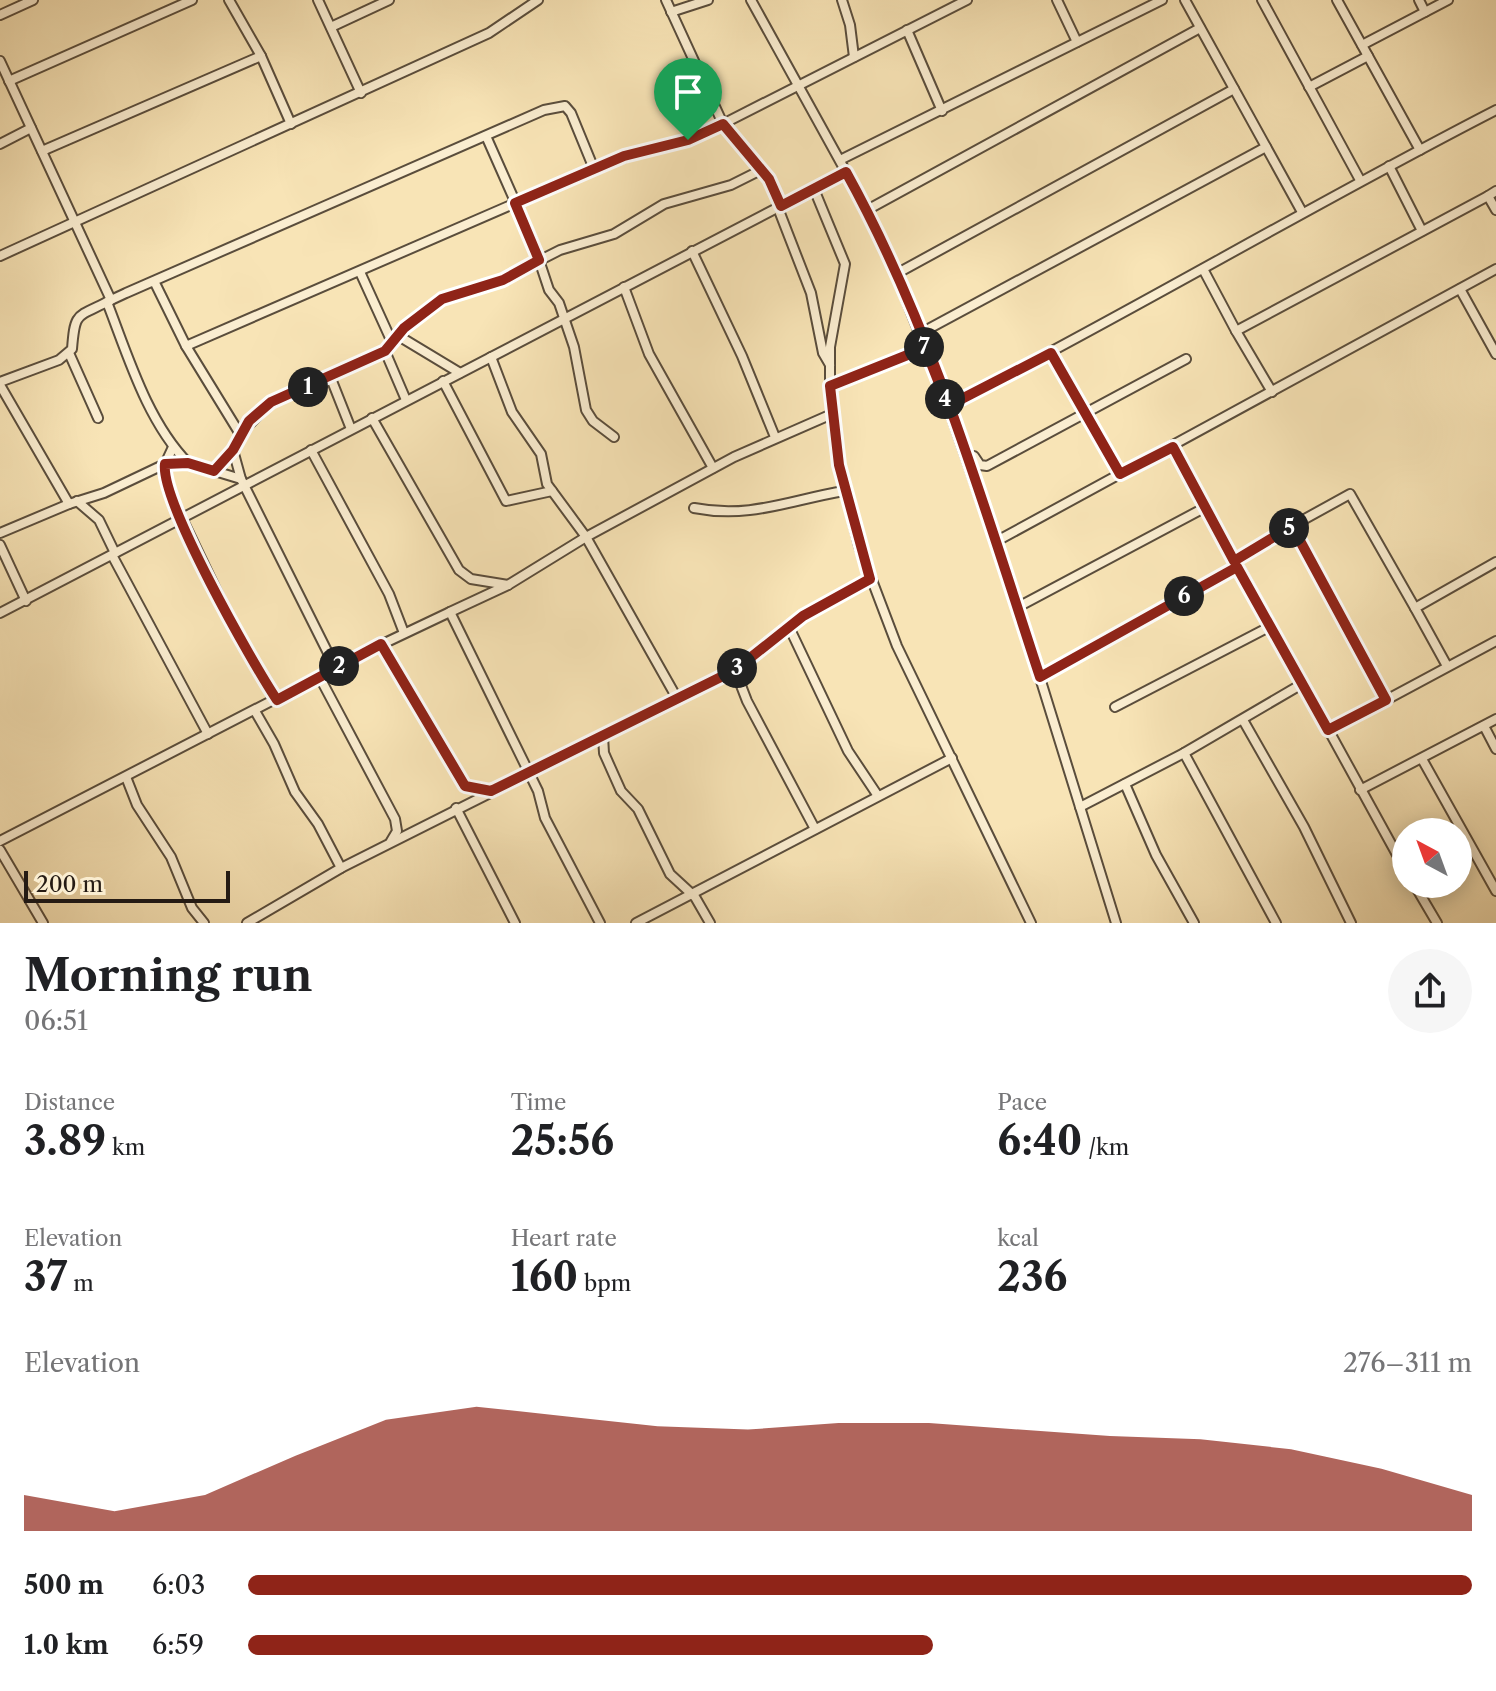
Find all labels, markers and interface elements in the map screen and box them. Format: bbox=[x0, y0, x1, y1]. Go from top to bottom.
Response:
pin bbox=[654, 58, 722, 140]
icon: arrive bbox=[666, 70, 710, 114]
pin: 7 bbox=[904, 327, 944, 367]
text: 7 bbox=[918, 333, 930, 360]
pin: 1 bbox=[288, 367, 328, 407]
text: 1 bbox=[303, 373, 313, 400]
pin: 4 bbox=[925, 379, 965, 419]
text: 4 bbox=[938, 385, 952, 412]
pin: 5 bbox=[1269, 508, 1309, 548]
text: 5 bbox=[1283, 514, 1295, 541]
pin: 6 bbox=[1164, 576, 1204, 616]
text: 6 bbox=[1177, 582, 1191, 609]
pin: 2 bbox=[319, 646, 359, 686]
pin: 3 bbox=[717, 648, 757, 688]
text: 2 bbox=[333, 652, 346, 679]
text: 3 bbox=[731, 654, 743, 681]
north arrow bbox=[1392, 818, 1472, 898]
map controls bbox=[1392, 818, 1472, 898]
scale bar bbox=[24, 867, 230, 903]
text: 200 m bbox=[36, 871, 103, 898]
text: Morning run bbox=[24, 948, 313, 1002]
button: share bbox=[1388, 949, 1472, 1033]
text: 06:51 bbox=[24, 1005, 88, 1037]
text: Distance bbox=[24, 1089, 115, 1116]
text: Time bbox=[511, 1089, 566, 1116]
text: Pace bbox=[997, 1089, 1047, 1116]
text: 3.89 bbox=[24, 1116, 106, 1165]
text: 25:56 bbox=[511, 1116, 614, 1165]
text: 6:40 bbox=[997, 1116, 1082, 1165]
text: km bbox=[106, 1134, 145, 1161]
text: /km bbox=[1082, 1134, 1129, 1161]
text: Elevation bbox=[24, 1225, 122, 1252]
text: Heart rate bbox=[511, 1225, 617, 1252]
text: kcal bbox=[997, 1225, 1039, 1252]
text: 37 bbox=[24, 1252, 67, 1301]
text: 160 bbox=[511, 1252, 578, 1301]
text: 236 bbox=[997, 1252, 1067, 1301]
text: m bbox=[67, 1270, 94, 1297]
text: bpm bbox=[578, 1270, 631, 1297]
text: Elevation bbox=[24, 1347, 140, 1379]
text: 276–311 m bbox=[1343, 1347, 1472, 1379]
text: 500 m bbox=[24, 1569, 104, 1601]
text: 6:03 bbox=[152, 1569, 205, 1601]
text: 1.0 km bbox=[24, 1629, 109, 1661]
text: 6:59 bbox=[152, 1629, 204, 1661]

